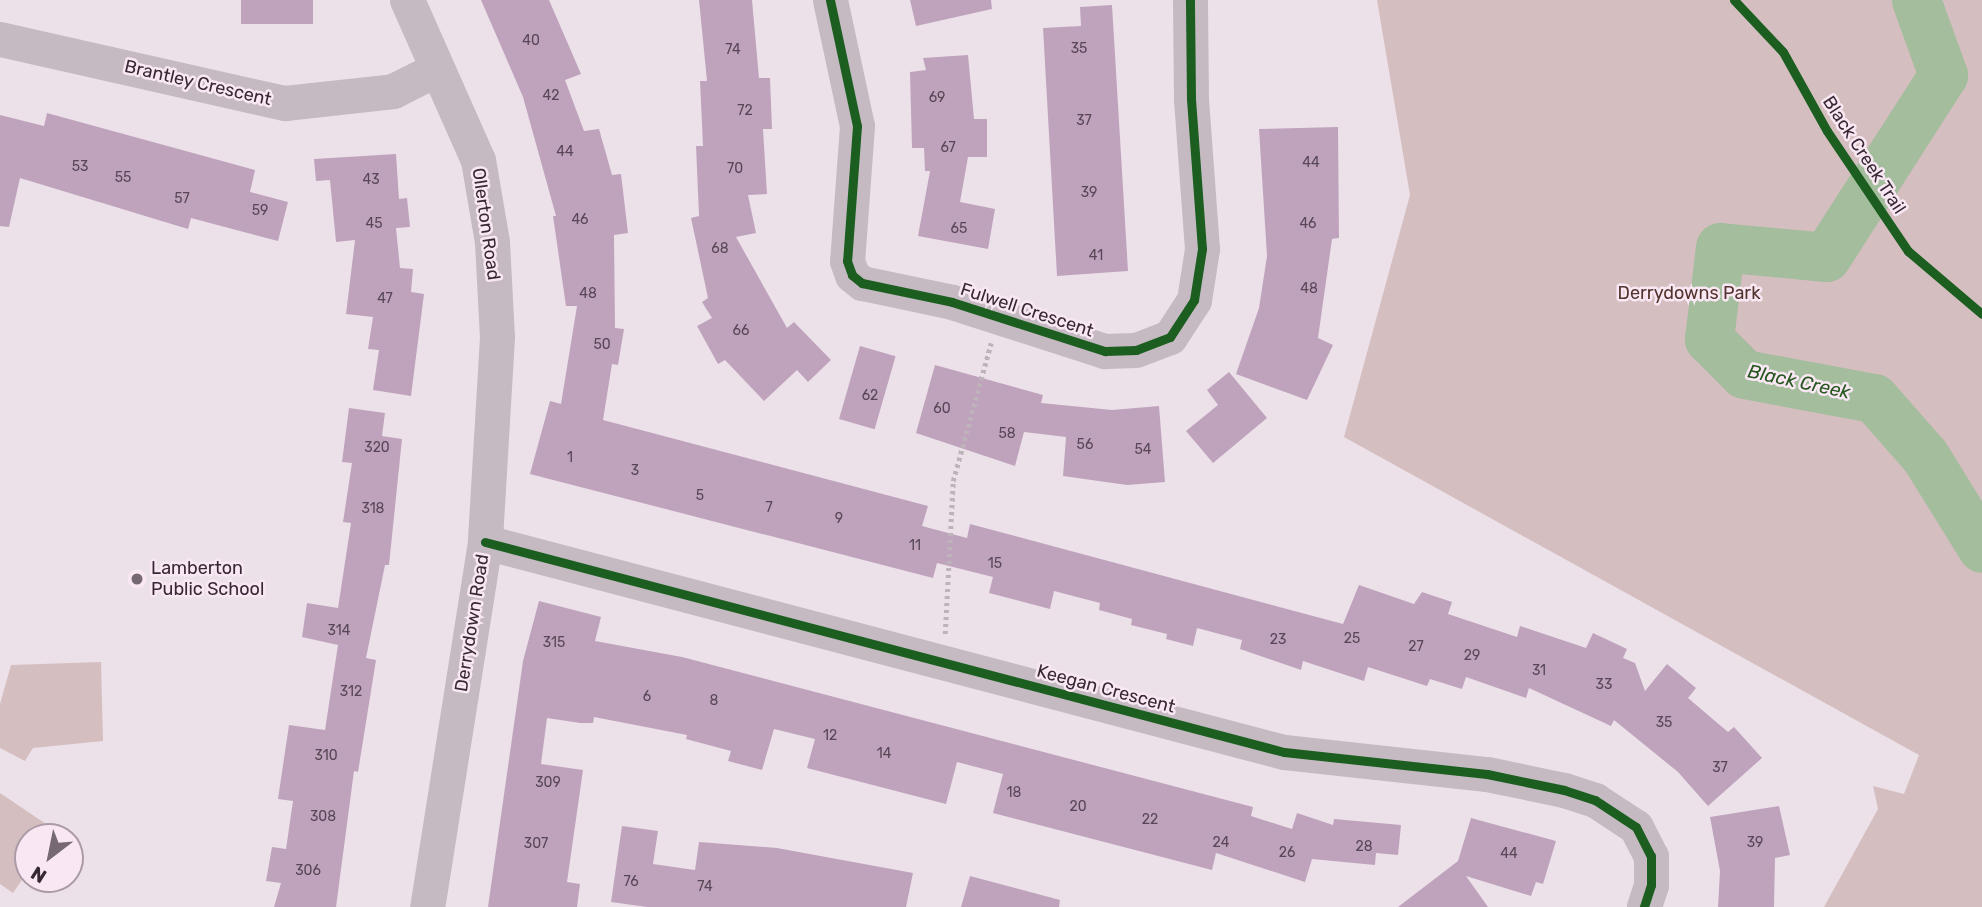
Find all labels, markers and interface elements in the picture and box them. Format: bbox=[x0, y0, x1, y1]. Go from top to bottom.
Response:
house number: 40 bbox=[522, 33, 540, 49]
house number: 35 bbox=[1071, 41, 1087, 57]
house number: 74 bbox=[725, 42, 741, 58]
street label: Brantley Crescent bbox=[122, 56, 274, 110]
house number: 42 bbox=[543, 88, 559, 104]
house number: 69 bbox=[929, 90, 945, 106]
street label: Black Creek Trail bbox=[1818, 92, 1910, 218]
house number: 72 bbox=[737, 103, 753, 119]
house number: 37 bbox=[1076, 113, 1092, 129]
house number: 67 bbox=[940, 140, 956, 156]
house number: 44 bbox=[556, 144, 574, 160]
house number: 44 bbox=[1302, 155, 1320, 171]
house number: 53 bbox=[72, 159, 88, 175]
house number: 70 bbox=[727, 161, 743, 177]
street label: Ollerton Road bbox=[467, 166, 505, 282]
house number: 55 bbox=[115, 170, 131, 186]
house number: 43 bbox=[362, 172, 380, 188]
house number: 39 bbox=[1081, 185, 1097, 201]
house number: 57 bbox=[174, 191, 190, 207]
house number: 59 bbox=[252, 203, 268, 219]
house number: 46 bbox=[571, 212, 589, 228]
house number: 45 bbox=[365, 216, 383, 232]
house number: 46 bbox=[1299, 216, 1317, 232]
house number: 65 bbox=[951, 221, 967, 237]
house number: 68 bbox=[711, 241, 729, 257]
house number: 41 bbox=[1089, 248, 1103, 264]
street label: Fulwell Crescent bbox=[958, 278, 1096, 342]
house number: 48 bbox=[1300, 281, 1318, 297]
park label: Derrydowns Park bbox=[1618, 282, 1760, 304]
house number: 48 bbox=[579, 286, 597, 302]
house number: 47 bbox=[377, 291, 393, 307]
house number: 66 bbox=[733, 323, 749, 339]
house number: 50 bbox=[593, 337, 611, 353]
water label: Black Creek bbox=[1746, 360, 1852, 404]
house number: 62 bbox=[862, 388, 878, 404]
house number: 60 bbox=[933, 401, 951, 417]
house number: 58 bbox=[998, 426, 1016, 442]
house number: 56 bbox=[1077, 437, 1093, 453]
house number: 320 bbox=[364, 440, 390, 456]
house number: 54 bbox=[1134, 442, 1152, 458]
house number: 1 bbox=[567, 450, 573, 466]
house number: 3 bbox=[631, 463, 639, 479]
house number: 5 bbox=[696, 488, 704, 504]
house number: 7 bbox=[765, 500, 773, 516]
house number: 318 bbox=[361, 501, 385, 517]
house number: 9 bbox=[835, 511, 843, 527]
house number: 11 bbox=[909, 538, 921, 554]
street label: Derrydown Road bbox=[450, 553, 494, 693]
house number: 15 bbox=[988, 556, 1002, 572]
place label: Lamberton Public School bbox=[151, 558, 264, 600]
marker: Lamberton Public School bbox=[129, 571, 145, 587]
house number: 314 bbox=[328, 623, 350, 639]
house number: 25 bbox=[1344, 631, 1360, 647]
house number: 23 bbox=[1270, 632, 1286, 648]
house number: 315 bbox=[543, 635, 565, 651]
house number: 27 bbox=[1408, 639, 1424, 655]
house number: 29 bbox=[1464, 648, 1480, 664]
street label: Keegan Crescent bbox=[1035, 660, 1177, 718]
house number: 31 bbox=[1532, 663, 1546, 679]
house number: 33 bbox=[1596, 677, 1612, 693]
house number: 312 bbox=[340, 684, 362, 700]
house number: 6 bbox=[643, 689, 651, 705]
house number: 8 bbox=[710, 693, 718, 709]
house number: 35 bbox=[1656, 715, 1672, 731]
house number: 12 bbox=[823, 728, 837, 744]
house number: 14 bbox=[877, 746, 891, 762]
house number: 310 bbox=[314, 748, 338, 764]
house number: 37 bbox=[1712, 760, 1728, 776]
house number: 309 bbox=[535, 775, 561, 791]
house number: 18 bbox=[1007, 785, 1021, 801]
house number: 20 bbox=[1069, 799, 1087, 815]
house number: 308 bbox=[310, 809, 336, 825]
house number: 22 bbox=[1142, 812, 1158, 828]
north arrow bbox=[14, 823, 84, 893]
house number: 24 bbox=[1213, 835, 1229, 851]
house number: 39 bbox=[1747, 835, 1763, 851]
house number: 307 bbox=[524, 836, 548, 852]
house number: 28 bbox=[1355, 839, 1373, 855]
house number: 26 bbox=[1279, 845, 1295, 861]
house number: 44 bbox=[1500, 846, 1518, 862]
text: N bbox=[27, 861, 51, 888]
house number: 306 bbox=[295, 863, 321, 879]
house number: 76 bbox=[623, 874, 639, 890]
house number: 74 bbox=[697, 879, 713, 895]

